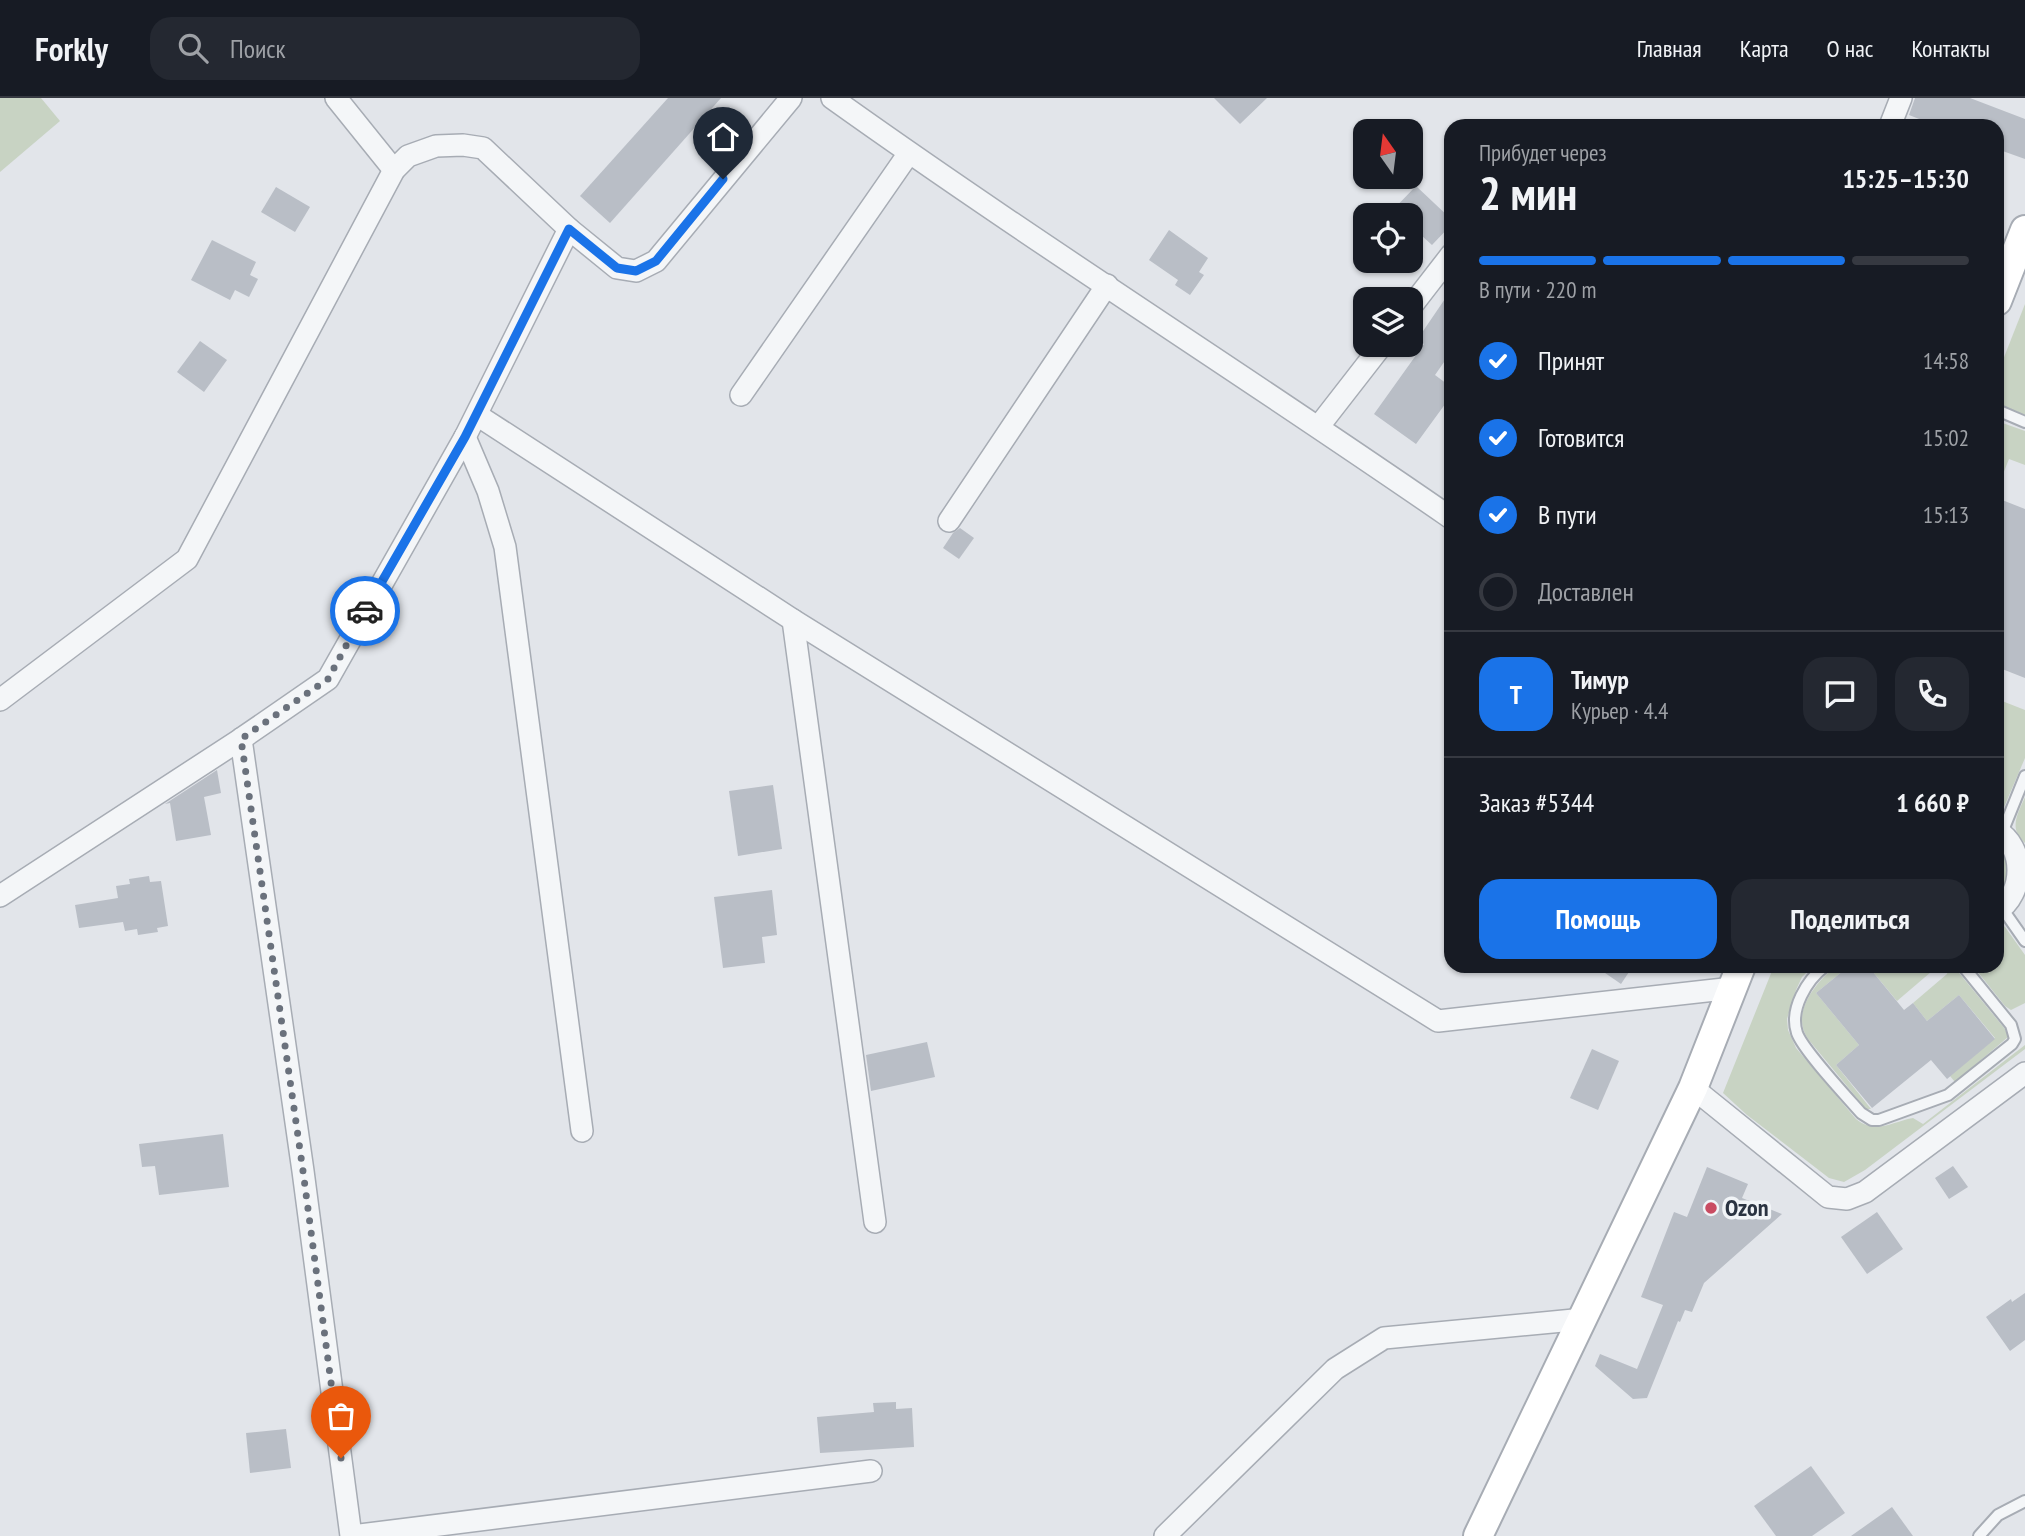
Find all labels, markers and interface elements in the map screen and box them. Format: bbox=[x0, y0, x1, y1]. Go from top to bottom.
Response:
search box bbox=[150, 17, 640, 80]
text: Forkly bbox=[35, 27, 108, 70]
icon: search bbox=[174, 29, 212, 67]
text: Поиск bbox=[230, 32, 286, 65]
text: Главная bbox=[1637, 33, 1702, 64]
text: Карта bbox=[1740, 33, 1789, 64]
text: О нас bbox=[1827, 33, 1873, 64]
text: Контакты bbox=[1911, 33, 1990, 64]
pin bbox=[693, 107, 753, 179]
icon: home bbox=[704, 118, 742, 156]
north arrow bbox=[1353, 119, 1423, 189]
map controls bbox=[1353, 119, 1423, 357]
text: Прибудет через bbox=[1479, 138, 1607, 167]
text: 15:25–15:30 bbox=[1842, 162, 1969, 195]
text: 2 мин bbox=[1479, 163, 1577, 223]
button: locate bbox=[1353, 203, 1423, 273]
text: В пути · 220 m bbox=[1479, 275, 1596, 304]
button: layers bbox=[1353, 287, 1423, 357]
icon: check bbox=[1479, 342, 1517, 380]
text: Принят bbox=[1538, 344, 1604, 377]
text: 14:58 bbox=[1923, 346, 1969, 375]
icon: check bbox=[1479, 419, 1517, 457]
text: Готовится bbox=[1538, 421, 1624, 454]
text: 15:02 bbox=[1923, 423, 1969, 452]
icon: check bbox=[1479, 496, 1517, 534]
text: В пути bbox=[1538, 498, 1597, 531]
text: 15:13 bbox=[1923, 500, 1969, 529]
text: Доставлен bbox=[1538, 575, 1634, 608]
courier bbox=[330, 576, 400, 646]
icon: car bbox=[346, 592, 384, 630]
button: chat bbox=[1803, 657, 1877, 731]
button: phone bbox=[1895, 657, 1969, 731]
text: Тимур bbox=[1571, 663, 1629, 696]
text: Т bbox=[1510, 678, 1522, 711]
text: Курьер · 4.4 bbox=[1571, 696, 1668, 725]
text: Заказ #5344 bbox=[1479, 786, 1594, 819]
text: 1 660 ₽ bbox=[1896, 786, 1969, 819]
button: Помощь bbox=[1479, 879, 1717, 959]
button: Поделиться bbox=[1731, 879, 1969, 959]
place label: Ozon bbox=[1725, 1192, 1768, 1223]
marker: Ozon bbox=[1703, 1200, 1719, 1216]
pin bbox=[311, 1386, 371, 1458]
icon: bag bbox=[322, 1397, 360, 1435]

